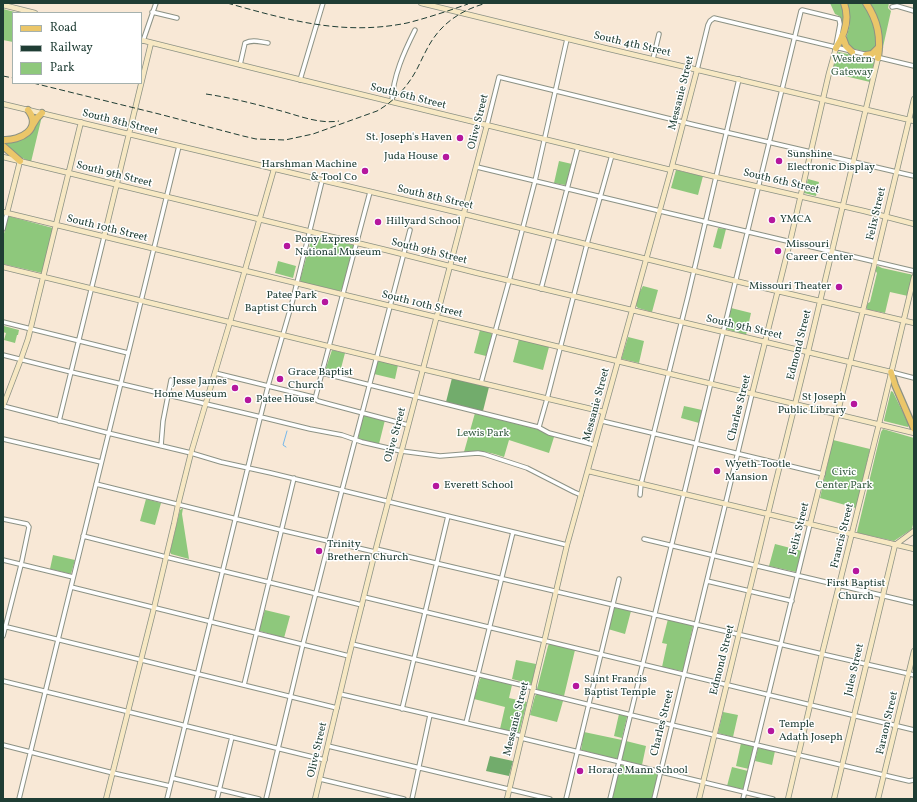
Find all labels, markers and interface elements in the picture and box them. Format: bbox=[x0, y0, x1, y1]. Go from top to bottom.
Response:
legend bbox=[12, 12, 142, 84]
text: Road bbox=[50, 20, 77, 36]
street label: South 4th Street bbox=[592, 30, 672, 60]
text: Railway bbox=[50, 40, 93, 56]
park label: Western Gateway bbox=[831, 53, 873, 79]
street label: Messanie Street bbox=[666, 54, 698, 132]
text: Park bbox=[50, 60, 75, 76]
street label: South 6th Street bbox=[369, 81, 447, 113]
street label: Olive Street bbox=[466, 93, 492, 151]
street label: South 8th Street bbox=[81, 107, 159, 139]
place label: St. Joseph's Haven bbox=[366, 131, 452, 145]
marker: St. Joseph's Haven bbox=[455, 133, 465, 143]
place label: Sunshine Electronic Display bbox=[787, 148, 875, 174]
place label: Juda House bbox=[384, 150, 438, 164]
marker: Juda House bbox=[441, 152, 451, 162]
marker: Sunshine Electronic Display bbox=[774, 156, 784, 166]
place label: Harshman Machine & Tool Co bbox=[261, 158, 357, 184]
street label: South 9th Street bbox=[75, 159, 153, 191]
marker: Harshman Machine & Tool Co bbox=[360, 166, 370, 176]
street label: South 6th Street bbox=[742, 167, 820, 197]
street label: South 8th Street bbox=[396, 183, 474, 213]
street label: Felix Street bbox=[864, 186, 890, 242]
street label: South 10th Street bbox=[65, 213, 149, 245]
place label: YMCA bbox=[780, 213, 812, 227]
place label: Hillyard School bbox=[386, 215, 461, 229]
marker: YMCA bbox=[767, 215, 777, 225]
marker: Hillyard School bbox=[373, 217, 383, 227]
place label: Pony Express National Museum bbox=[295, 233, 381, 259]
street label: South 9th Street bbox=[390, 236, 468, 268]
place label: Missouri Career Center bbox=[786, 238, 853, 264]
marker: Pony Express National Museum bbox=[282, 241, 292, 251]
marker: Missouri Career Center bbox=[773, 246, 783, 256]
place label: Missouri Theater bbox=[749, 280, 831, 294]
marker: Missouri Theater bbox=[834, 282, 844, 292]
place label: Patee Park Baptist Church bbox=[245, 289, 317, 315]
street label: South 10th Street bbox=[380, 289, 464, 321]
marker: Patee Park Baptist Church bbox=[320, 297, 330, 307]
street label: Edmond Street bbox=[785, 308, 815, 382]
street label: South 9th Street bbox=[705, 313, 783, 343]
place label: Grace Baptist Church bbox=[288, 366, 353, 392]
street label: Messanie Street bbox=[581, 366, 613, 444]
street label: Charles Street bbox=[725, 373, 755, 443]
marker: Grace Baptist Church bbox=[275, 374, 285, 384]
place label: Jesse James Home Museum bbox=[154, 375, 227, 401]
marker: Jesse James Home Museum bbox=[230, 383, 240, 393]
place label: St Joseph Public Library bbox=[778, 391, 846, 417]
place label: Patee House bbox=[256, 393, 314, 407]
marker: Patee House bbox=[243, 395, 253, 405]
marker: St Joseph Public Library bbox=[849, 399, 859, 409]
street label: Olive Street bbox=[382, 406, 410, 464]
park label: Lewis Park bbox=[457, 427, 509, 441]
place label: Wyeth-Tootle Mansion bbox=[725, 458, 791, 484]
marker: Wyeth-Tootle Mansion bbox=[712, 466, 722, 476]
park label: Civic Center Park bbox=[815, 466, 873, 492]
place label: Everett School bbox=[444, 479, 513, 493]
marker: Everett School bbox=[431, 481, 441, 491]
street label: Felix Street bbox=[787, 501, 813, 557]
street label: Francis Street bbox=[829, 502, 857, 570]
place label: Trinity Brethern Church bbox=[327, 538, 408, 564]
marker: Trinity Brethern Church bbox=[314, 546, 324, 556]
marker: First Baptist Church bbox=[851, 566, 861, 576]
place label: First Baptist Church bbox=[827, 577, 885, 603]
street label: Edmond Street bbox=[708, 623, 738, 697]
street label: Jules Street bbox=[842, 642, 868, 698]
place label: Saint Francis Baptist Temple bbox=[584, 673, 656, 699]
street label: Messanie Street bbox=[501, 680, 533, 758]
marker: Saint Francis Baptist Temple bbox=[571, 681, 581, 691]
street label: Charles Street bbox=[648, 688, 678, 758]
street label: Faraon Street bbox=[874, 690, 902, 756]
place label: Temple Adath Joseph bbox=[779, 718, 843, 744]
street label: Olive Street bbox=[305, 721, 331, 779]
marker: Temple Adath Joseph bbox=[766, 726, 776, 736]
place label: Horace Mann School bbox=[588, 764, 688, 778]
marker: Horace Mann School bbox=[575, 766, 585, 776]

